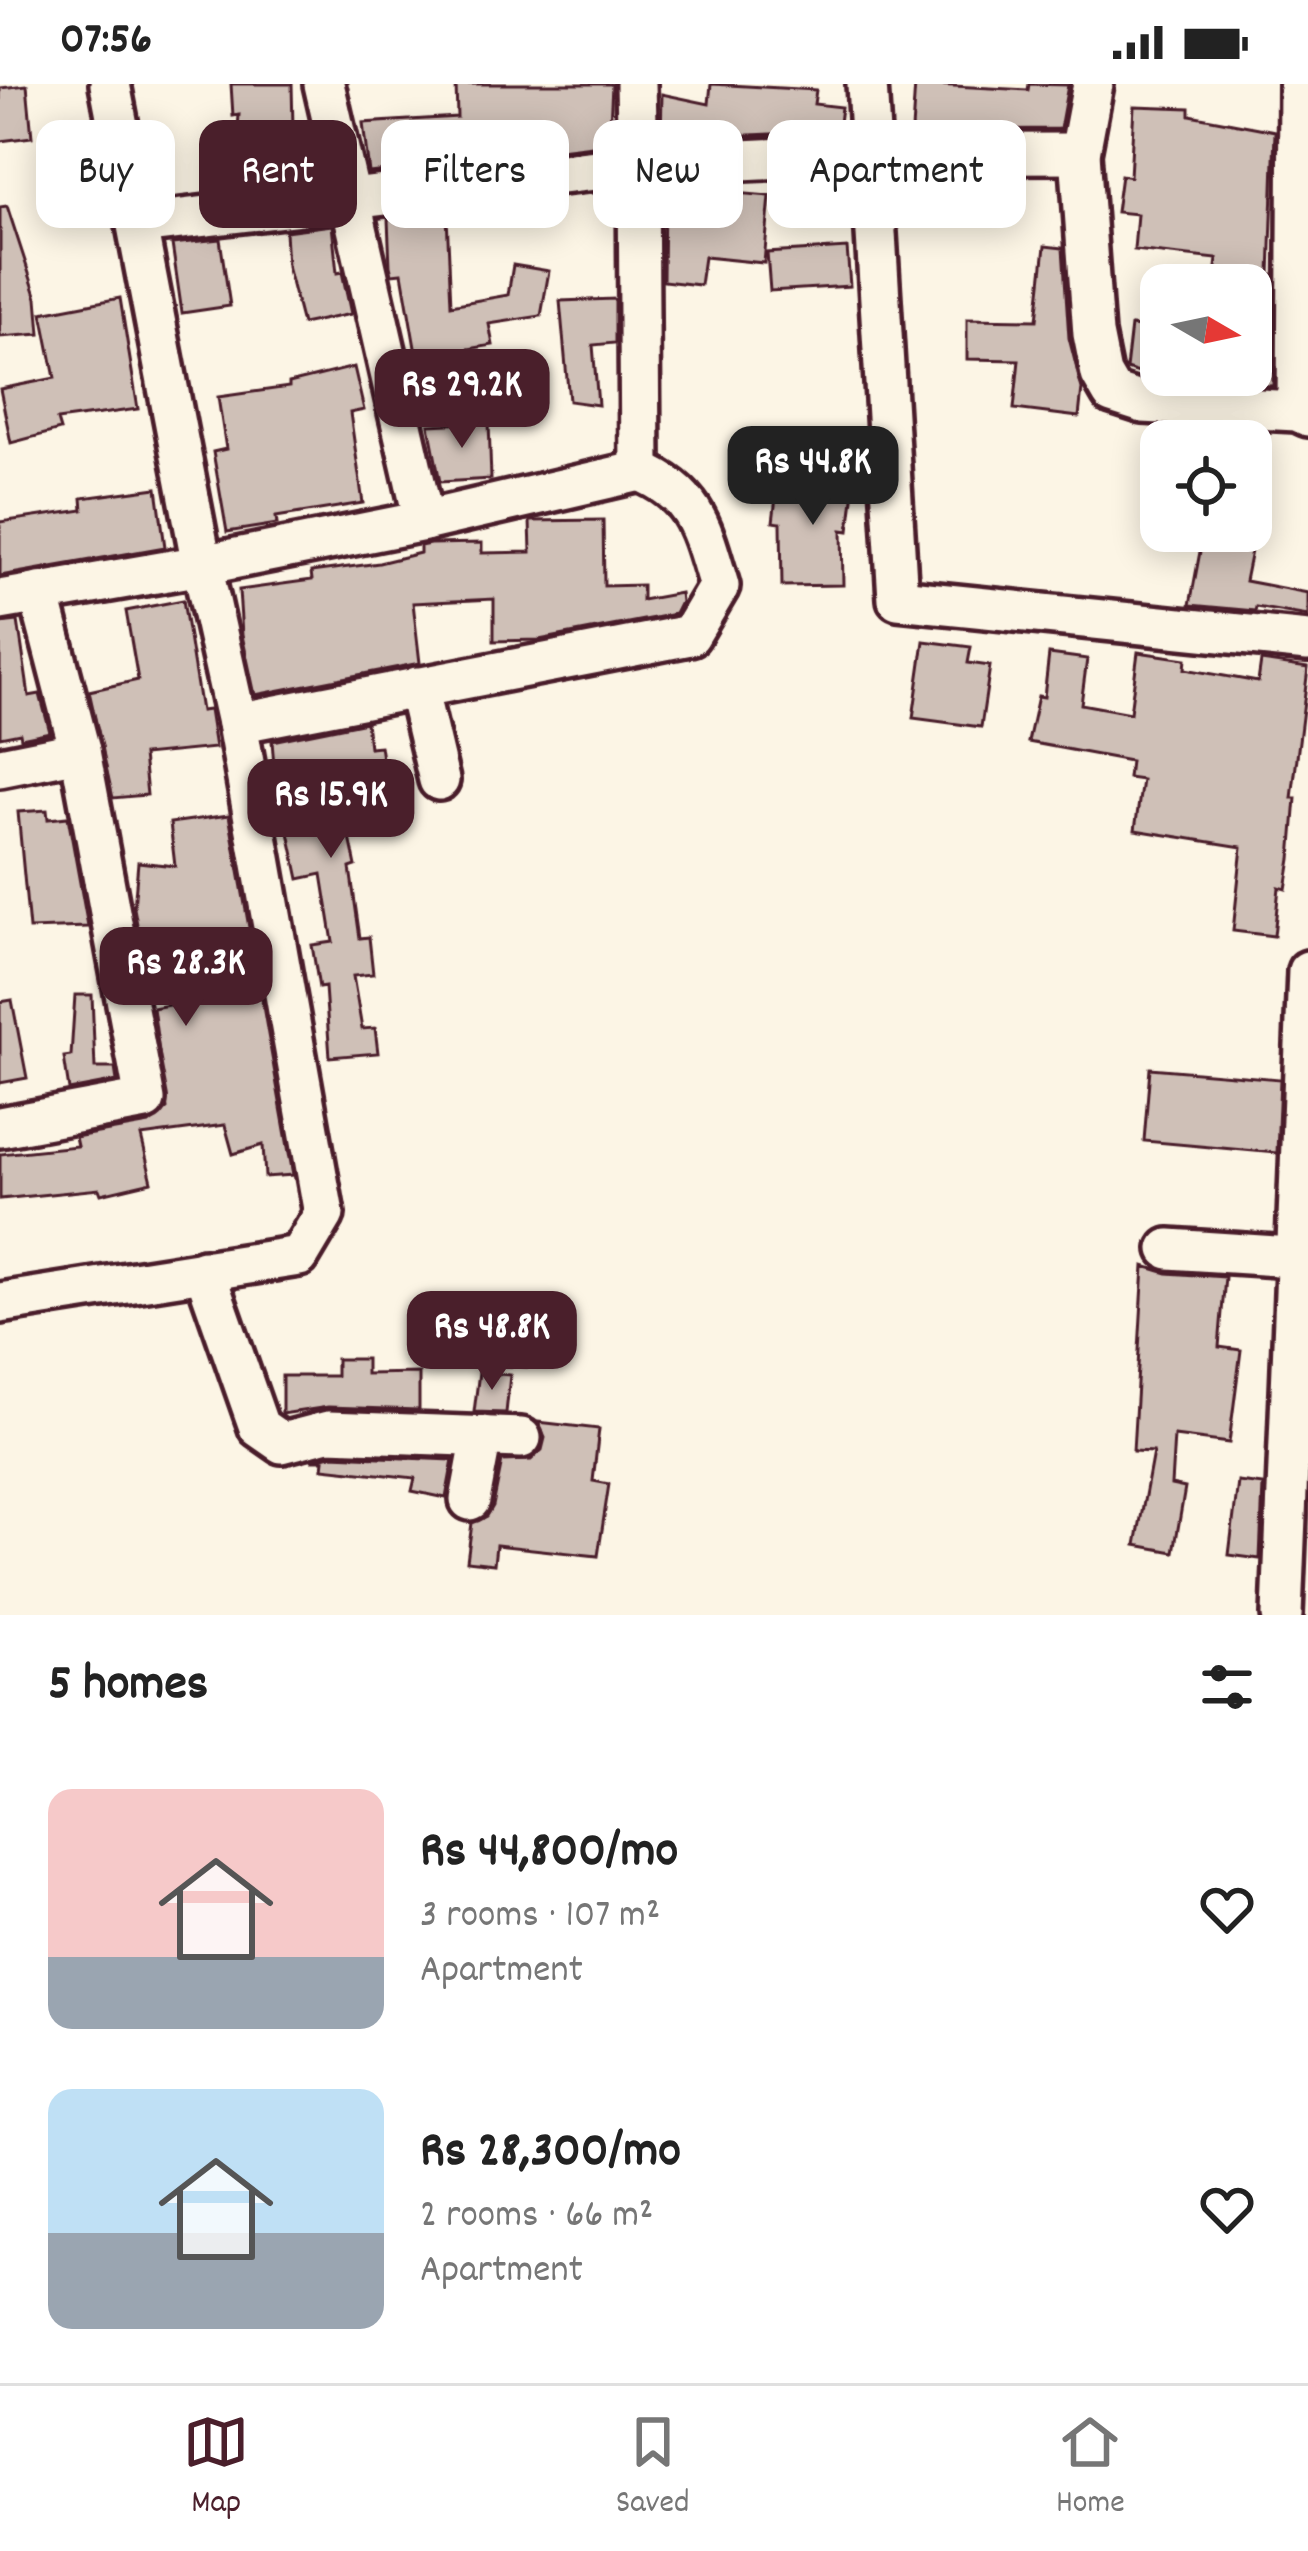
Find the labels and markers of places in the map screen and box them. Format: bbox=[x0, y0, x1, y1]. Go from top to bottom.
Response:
pin: Rs 29.2K bbox=[338, 349, 586, 451]
pin: Rs 44.8K bbox=[689, 426, 937, 528]
pin: Rs 15.9K bbox=[207, 759, 455, 861]
pin: Rs 28.3K bbox=[62, 927, 310, 1029]
pin: Rs 48.8K bbox=[368, 1291, 616, 1393]

